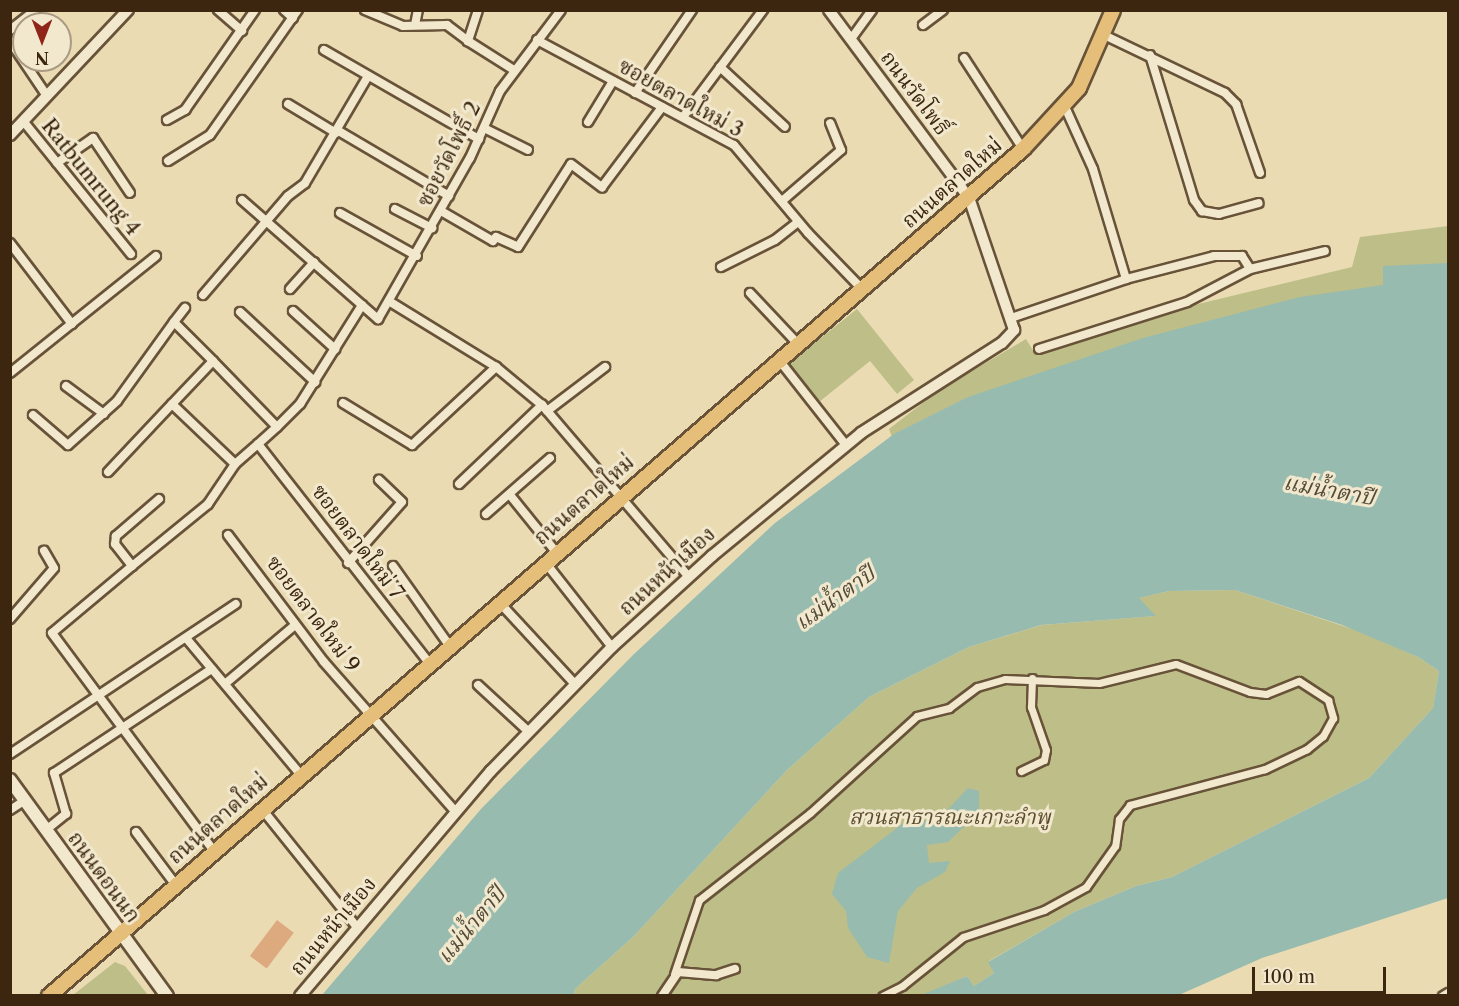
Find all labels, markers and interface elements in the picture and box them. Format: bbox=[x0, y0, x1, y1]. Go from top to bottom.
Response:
north arrow bbox=[12, 12, 72, 72]
street label: ถนนวัดโพธิ์ bbox=[875, 46, 955, 140]
text: N bbox=[35, 48, 49, 68]
street label: ซอยตลาดใหม่ 3 bbox=[614, 53, 748, 143]
street label: ซอยวัดโพธิ์ 2 bbox=[412, 97, 486, 211]
street label: Ratbumrung 4 bbox=[36, 114, 146, 240]
street label: ถนนตลาดใหม่ bbox=[897, 133, 1007, 233]
street label: ถนนตลาดใหม่ bbox=[529, 450, 639, 550]
water label: แม่น้ำตาปี bbox=[1281, 469, 1377, 511]
street label: ซอยตลาดใหม่ 7 bbox=[307, 479, 409, 605]
street label: ถนนหน้าเมือง bbox=[614, 521, 720, 621]
street label: ซอยตลาดใหม่ 9 bbox=[261, 551, 365, 677]
water label: แม่น้ำตาปี bbox=[790, 560, 880, 636]
street label: ถนนตลาดใหม่ bbox=[163, 769, 273, 869]
park label: สวนสาธารณะเกาะลำพู bbox=[849, 804, 1051, 830]
street label: ถนนดอนนก bbox=[62, 826, 146, 928]
street label: ถนนหน้าเมือง bbox=[285, 872, 381, 980]
water label: แม่น้ำตาปี bbox=[431, 881, 511, 969]
scale bar bbox=[1255, 955, 1388, 993]
text: 100 m bbox=[1263, 966, 1315, 988]

